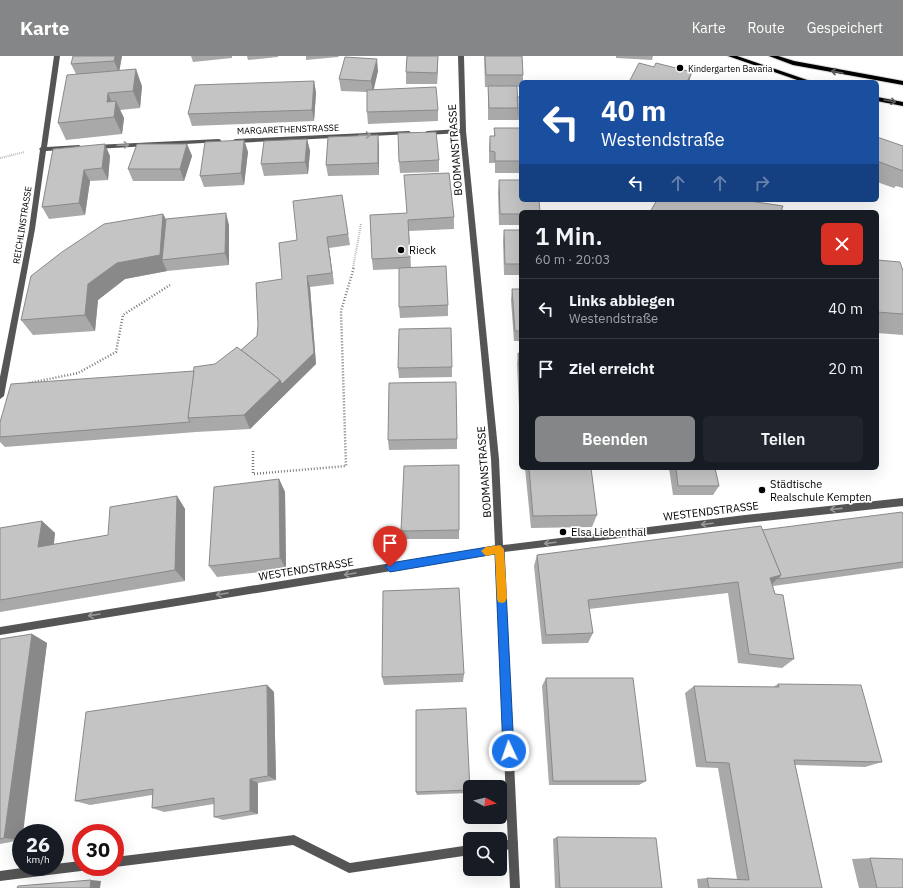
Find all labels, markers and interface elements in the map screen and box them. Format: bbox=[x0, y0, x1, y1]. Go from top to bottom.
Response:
text: Karte bbox=[20, 16, 69, 40]
text: Karte bbox=[692, 19, 726, 37]
text: Route bbox=[748, 19, 785, 37]
text: Gespeichert bbox=[807, 19, 883, 37]
marker: Kindergarten Bavaria bbox=[675, 63, 685, 73]
place label: Kindergarten Bavaria bbox=[688, 63, 773, 74]
one-way arrow bbox=[831, 67, 844, 75]
text: 40 m bbox=[601, 92, 666, 129]
icon: left bbox=[535, 96, 587, 148]
one-way arrow bbox=[883, 98, 896, 106]
street label: BODMANSTRASSE bbox=[445, 104, 465, 196]
street label: MARGARETHENSTRASSE bbox=[237, 122, 339, 136]
text: Westendstraße bbox=[601, 128, 725, 151]
one-way arrow bbox=[358, 131, 371, 139]
one-way arrow bbox=[116, 142, 129, 149]
icon: left bbox=[625, 172, 647, 194]
icon: ahead bbox=[667, 172, 689, 194]
icon: ahead bbox=[709, 172, 731, 194]
icon: right bbox=[751, 172, 773, 194]
street label: REICHLINSTRASSE bbox=[10, 185, 34, 265]
text: 1 Min. bbox=[535, 220, 603, 252]
button: close bbox=[821, 223, 863, 265]
place label: Rieck bbox=[409, 243, 436, 257]
marker: Rieck bbox=[396, 245, 406, 255]
text: 60 m · 20:03 bbox=[535, 251, 610, 268]
text: Links abbiegen bbox=[569, 291, 675, 310]
icon: left bbox=[535, 298, 557, 320]
text: 40 m bbox=[828, 299, 863, 318]
text: Westendstraße bbox=[569, 310, 658, 327]
icon: arrive bbox=[535, 358, 557, 380]
text: Ziel erreicht bbox=[569, 359, 655, 378]
text: 20 m bbox=[828, 359, 863, 378]
button: Beenden bbox=[535, 416, 695, 462]
button: Teilen bbox=[703, 416, 863, 462]
street label: BODMANSTRASSE bbox=[474, 426, 494, 518]
place label: Städtische Realschule Kempten bbox=[770, 477, 872, 504]
marker: Städtische Realschule Kempten bbox=[757, 485, 767, 495]
street label: WESTENDSTRASSE bbox=[662, 498, 760, 524]
one-way arrow bbox=[830, 506, 843, 513]
one-way arrow bbox=[701, 520, 714, 528]
place label: Elsa Liebenthal bbox=[571, 525, 646, 539]
pin bbox=[373, 526, 407, 567]
marker: Elsa Liebenthal bbox=[558, 527, 568, 537]
icon: arrive bbox=[379, 532, 401, 554]
one-way arrow bbox=[544, 539, 557, 547]
street label: WESTENDSTRASSE bbox=[257, 555, 355, 583]
one-way arrow bbox=[344, 570, 357, 578]
one-way arrow bbox=[216, 591, 229, 599]
one-way arrow bbox=[88, 611, 101, 619]
position arrow bbox=[488, 730, 530, 772]
north arrow bbox=[463, 780, 507, 824]
map controls bbox=[463, 780, 507, 876]
speed limit sign: 30 bbox=[72, 824, 124, 876]
text: 26 bbox=[26, 831, 50, 858]
button: search bbox=[463, 832, 507, 876]
text: km/h bbox=[26, 853, 50, 866]

